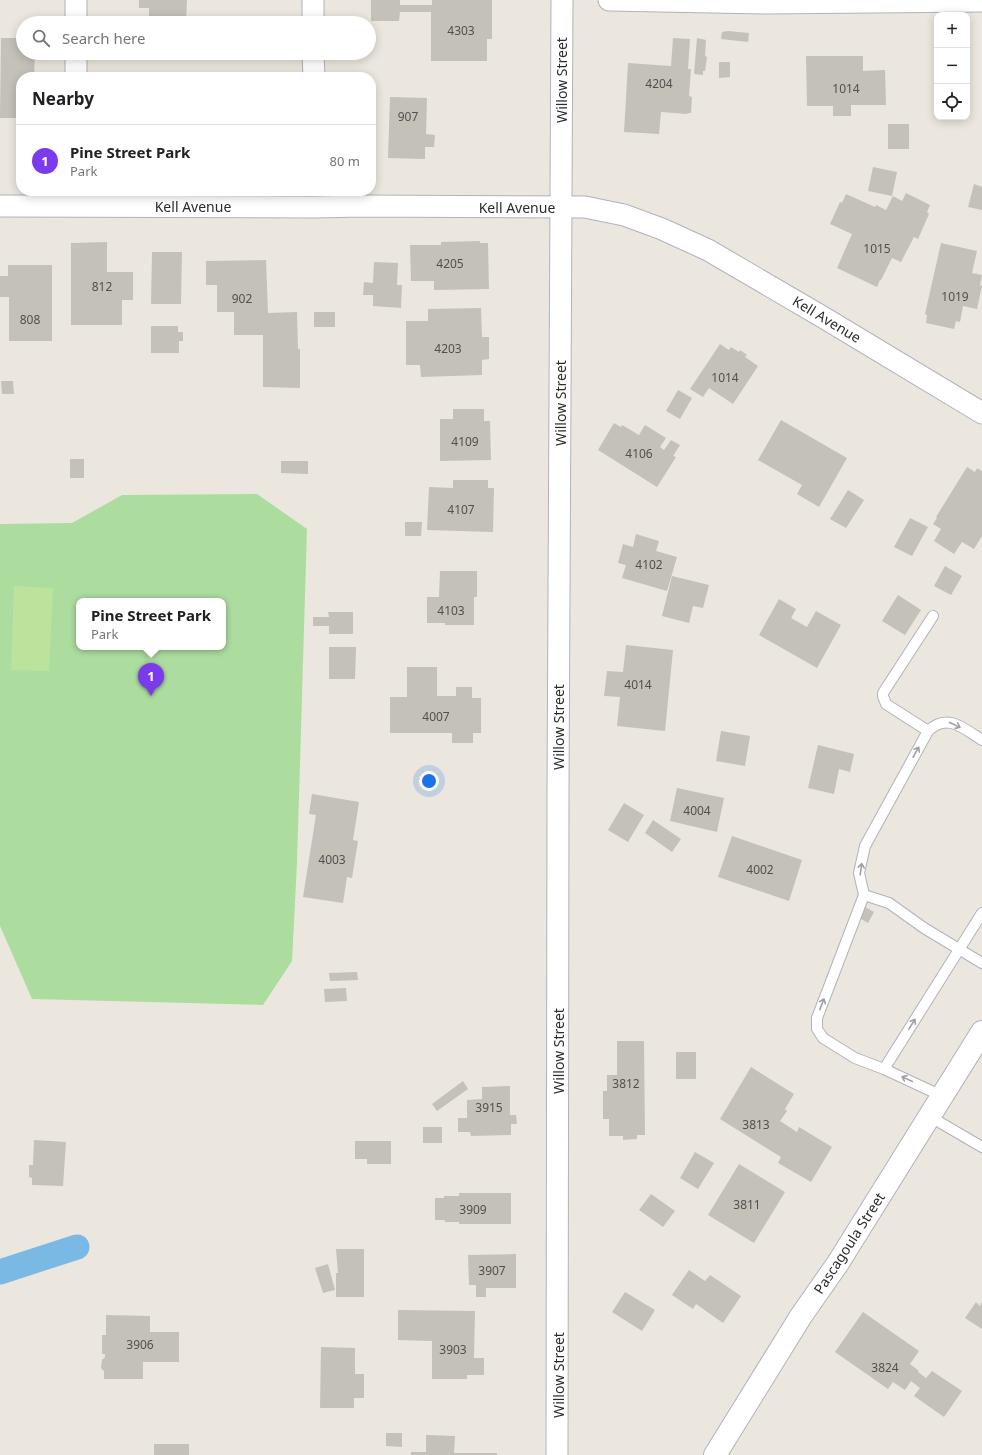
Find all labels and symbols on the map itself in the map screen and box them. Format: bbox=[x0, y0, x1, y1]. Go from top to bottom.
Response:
house number: 4303 bbox=[447, 22, 475, 39]
street label: Willow Street bbox=[552, 37, 571, 123]
house number: 4204 bbox=[645, 75, 673, 92]
house number: 1014 bbox=[832, 80, 860, 97]
house number: 907 bbox=[398, 108, 418, 125]
street label: Kell Avenue bbox=[155, 197, 231, 216]
street label: Kell Avenue bbox=[479, 198, 555, 217]
house number: 1015 bbox=[863, 240, 891, 257]
house number: 4205 bbox=[436, 255, 464, 272]
house number: 812 bbox=[92, 278, 112, 295]
house number: 1019 bbox=[941, 288, 969, 305]
house number: 902 bbox=[232, 290, 252, 307]
street label: Kell Avenue bbox=[789, 291, 865, 347]
house number: 808 bbox=[20, 311, 40, 328]
house number: 4203 bbox=[434, 340, 462, 357]
street label: Willow Street bbox=[551, 360, 570, 446]
house number: 1014 bbox=[711, 369, 739, 386]
house number: 4109 bbox=[451, 433, 479, 450]
house number: 4106 bbox=[625, 445, 653, 462]
house number: 4107 bbox=[447, 501, 475, 518]
house number: 4102 bbox=[635, 556, 663, 573]
house number: 4103 bbox=[437, 602, 465, 619]
pin: 1 bbox=[138, 663, 164, 696]
house number: 4014 bbox=[624, 676, 652, 693]
street label: Willow Street bbox=[549, 684, 568, 770]
house number: 4007 bbox=[422, 708, 450, 725]
one-way arrow bbox=[949, 722, 961, 729]
one-way arrow bbox=[913, 747, 921, 759]
your location bbox=[419, 771, 439, 791]
house number: 4004 bbox=[683, 802, 711, 819]
house number: 4003 bbox=[318, 851, 346, 868]
house number: 4002 bbox=[746, 861, 774, 878]
one-way arrow bbox=[857, 863, 865, 876]
one-way arrow bbox=[819, 999, 827, 1011]
street label: Willow Street bbox=[549, 1008, 568, 1094]
one-way arrow bbox=[909, 1018, 917, 1030]
house number: 3812 bbox=[612, 1075, 640, 1092]
one-way arrow bbox=[901, 1075, 913, 1082]
house number: 3915 bbox=[475, 1099, 503, 1116]
house number: 3813 bbox=[742, 1116, 770, 1133]
street label: Pascagoula Street bbox=[809, 1189, 889, 1297]
house number: 3811 bbox=[733, 1196, 761, 1213]
house number: 3909 bbox=[459, 1201, 487, 1218]
house number: 3907 bbox=[478, 1262, 506, 1279]
street label: Willow Street bbox=[549, 1332, 568, 1418]
house number: 3906 bbox=[126, 1336, 154, 1353]
house number: 3903 bbox=[439, 1341, 467, 1358]
house number: 3824 bbox=[871, 1359, 899, 1376]

